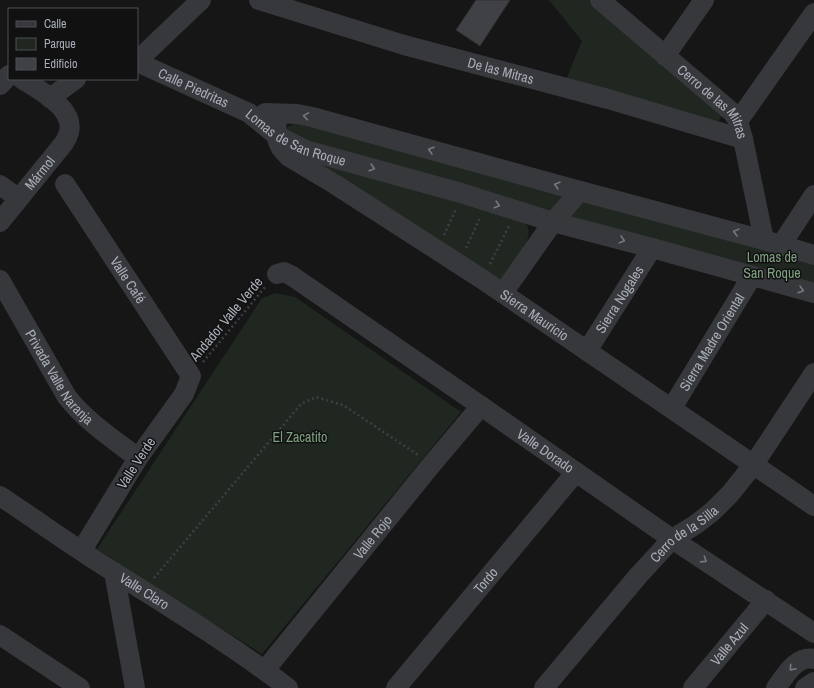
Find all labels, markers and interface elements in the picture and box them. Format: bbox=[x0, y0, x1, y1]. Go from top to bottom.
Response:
legend bbox=[8, 8, 138, 80]
text: Calle bbox=[44, 16, 66, 32]
text: Parque bbox=[44, 36, 76, 52]
street label: De las Mitras bbox=[466, 53, 536, 88]
text: Edificio bbox=[44, 56, 77, 72]
street label: Cerro de las Mitras bbox=[674, 61, 752, 141]
street label: Calle Piedritas bbox=[155, 64, 232, 112]
street label: Lomas de San Roque bbox=[242, 105, 348, 170]
one-way arrow bbox=[303, 112, 309, 121]
one-way arrow bbox=[428, 146, 435, 155]
street label: Mármol bbox=[21, 153, 59, 194]
one-way arrow bbox=[368, 163, 375, 172]
one-way arrow bbox=[553, 181, 560, 189]
one-way arrow bbox=[494, 200, 500, 208]
one-way arrow bbox=[733, 229, 740, 237]
one-way arrow bbox=[618, 235, 625, 244]
park label: Lomas de San Roque bbox=[743, 248, 801, 282]
street label: Valle Café bbox=[106, 253, 150, 307]
street label: Sierra Nogales bbox=[591, 262, 648, 337]
street label: Andador Valle Verde bbox=[185, 273, 266, 366]
street label: Sierra Mauricio bbox=[497, 285, 572, 345]
one-way arrow bbox=[797, 285, 804, 294]
street label: Sierra Madre Oriental bbox=[675, 290, 748, 394]
street label: Privada Valle Naranja bbox=[21, 326, 98, 429]
street label: Valle Dorado bbox=[513, 425, 577, 477]
park label: El Zacatito bbox=[273, 428, 327, 446]
street label: Valle Verde bbox=[113, 434, 159, 492]
street label: Cerro de la Silla bbox=[646, 501, 723, 566]
street label: Valle Rojo bbox=[349, 511, 396, 563]
one-way arrow bbox=[700, 555, 707, 563]
street label: Tordo bbox=[470, 564, 502, 597]
street label: Valle Claro bbox=[116, 569, 173, 613]
street label: Valle Azul bbox=[707, 619, 752, 669]
one-way arrow bbox=[789, 663, 797, 671]

